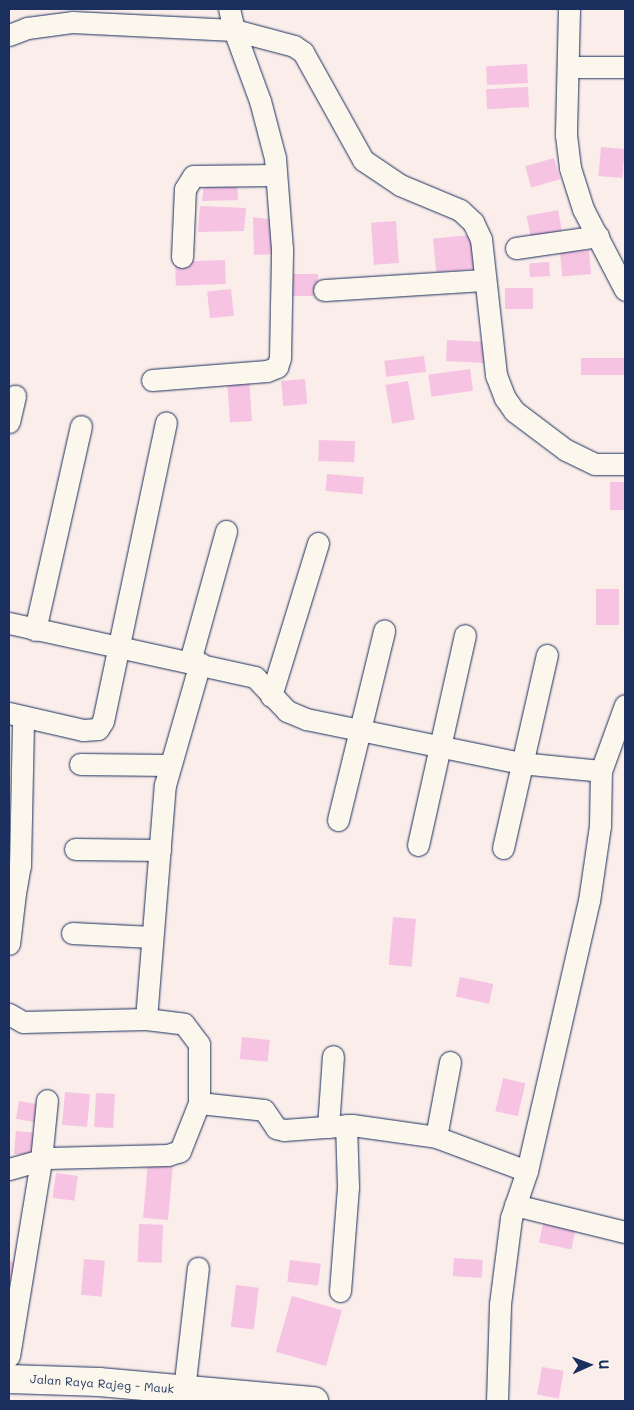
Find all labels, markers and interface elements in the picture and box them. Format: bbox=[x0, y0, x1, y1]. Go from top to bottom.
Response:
north arrow bbox=[564, 1340, 614, 1390]
text: U bbox=[595, 1359, 614, 1370]
street label: Jalan Raya Rajeg - Mauk bbox=[30, 1372, 174, 1396]

